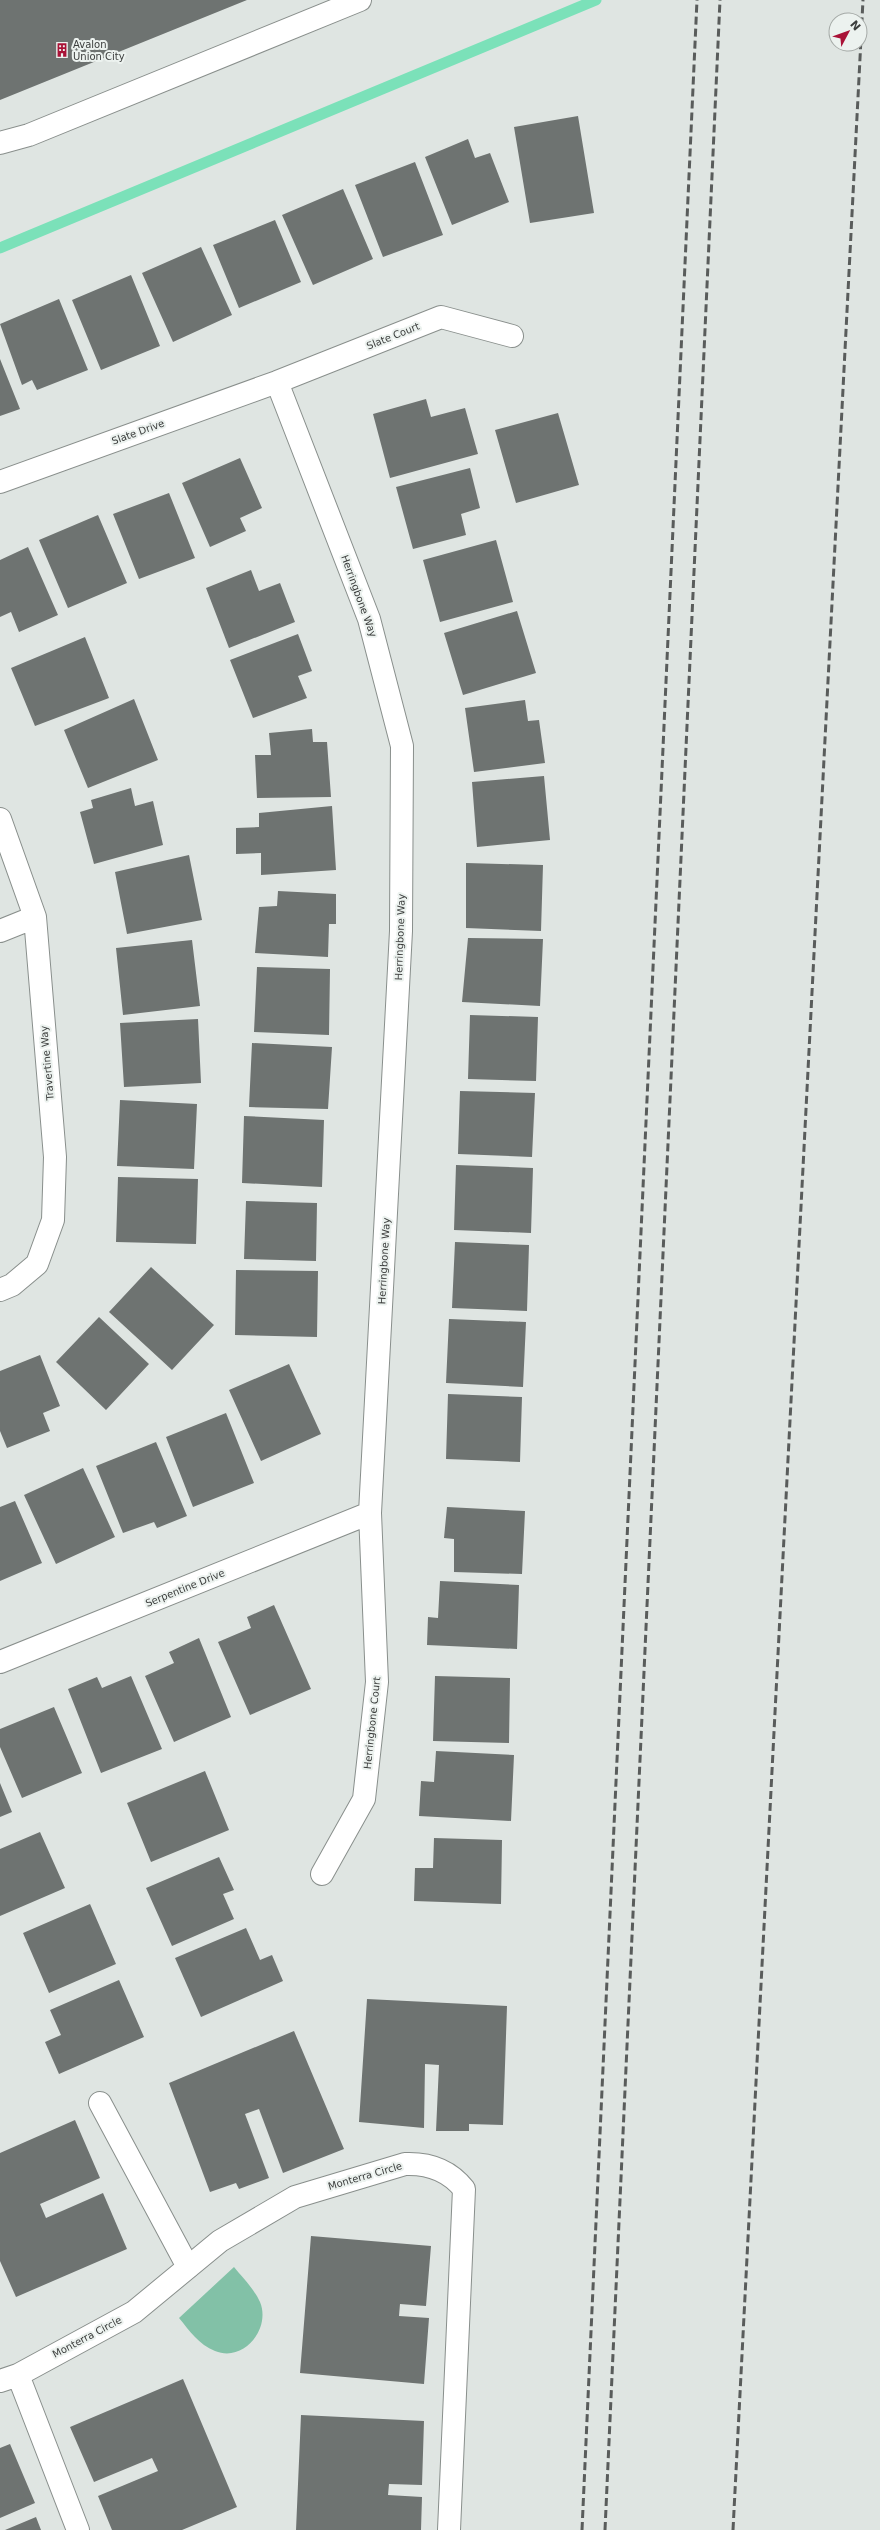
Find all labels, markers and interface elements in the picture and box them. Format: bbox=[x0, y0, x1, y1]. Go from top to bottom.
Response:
north arrow bbox=[828, 12, 868, 52]
text: N bbox=[847, 18, 863, 34]
place label: Avalon Union City bbox=[73, 39, 125, 62]
building icon: Avalon Union City bbox=[54, 42, 70, 58]
street label: Slate Court bbox=[365, 320, 421, 352]
street label: Slate Drive bbox=[110, 417, 166, 447]
street label: Herringbone Way bbox=[339, 553, 379, 639]
street label: Herringbone Way bbox=[393, 893, 407, 980]
street label: Travertine Way bbox=[38, 1025, 56, 1102]
street label: Herringbone Way bbox=[376, 1217, 392, 1305]
street label: Serpentine Drive bbox=[144, 1567, 226, 1609]
street label: Herringbone Court bbox=[362, 1676, 382, 1770]
street label: Monterra Circle bbox=[327, 2160, 403, 2192]
street label: Monterra Circle bbox=[51, 2314, 123, 2360]

